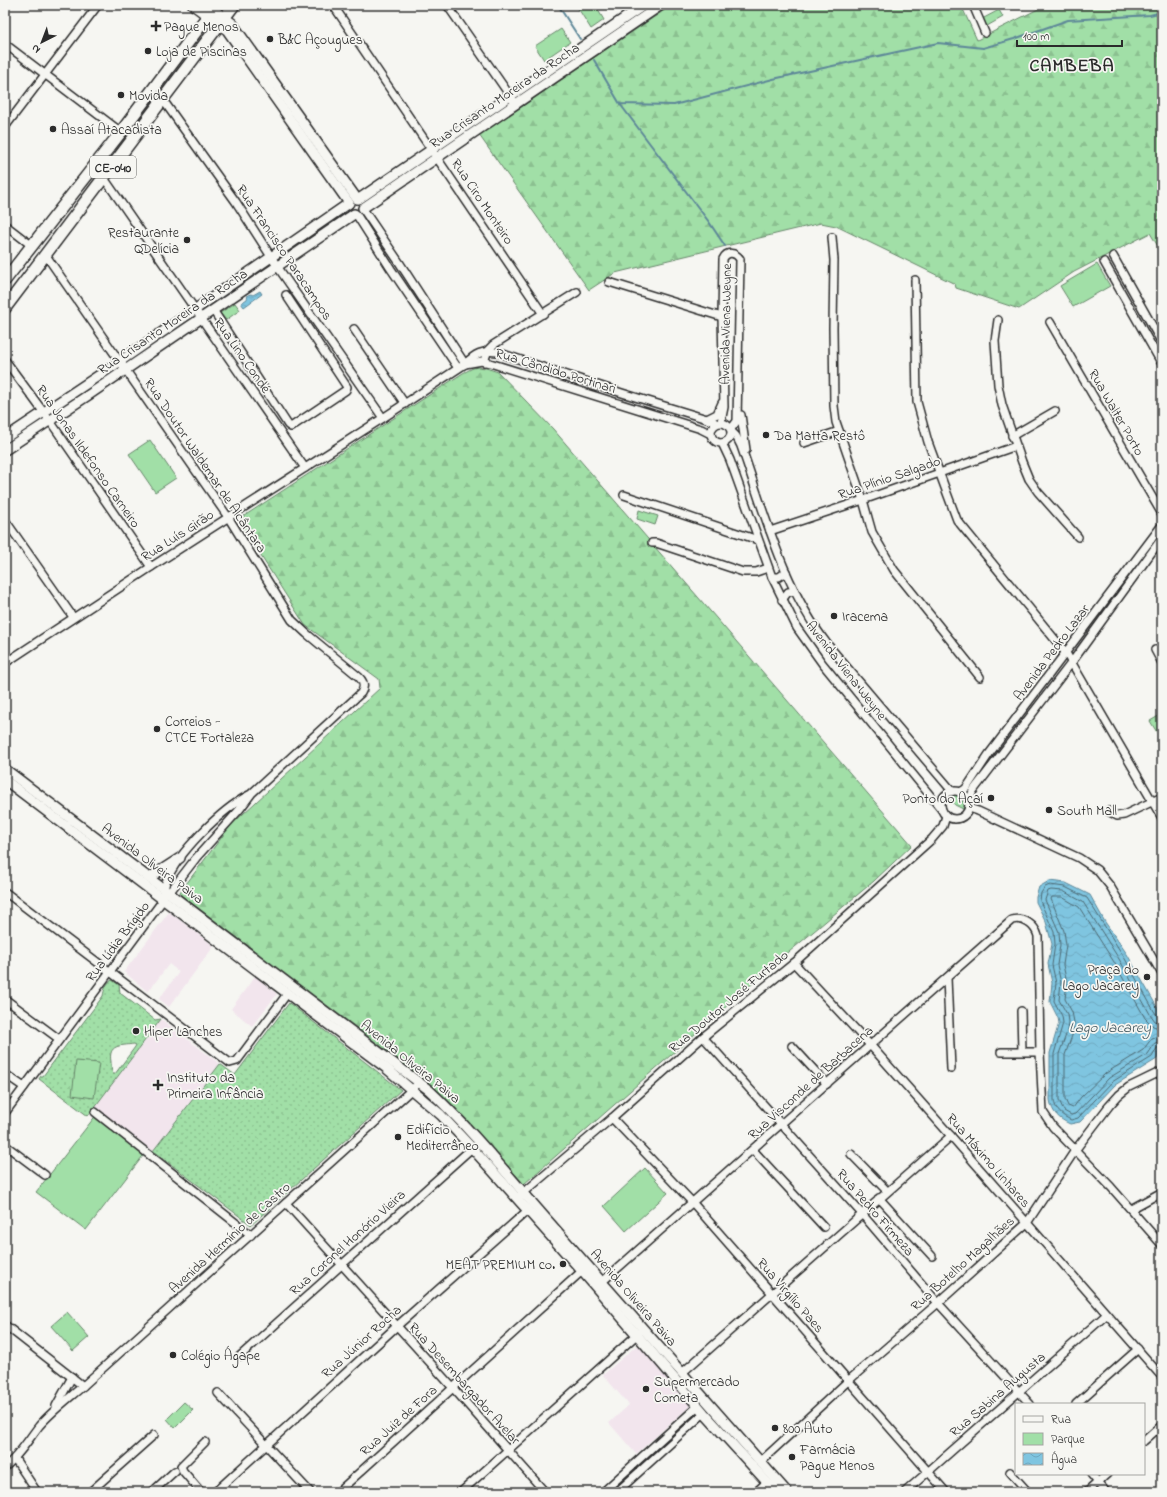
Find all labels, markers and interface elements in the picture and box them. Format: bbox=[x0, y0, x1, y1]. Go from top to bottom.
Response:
place label: Pague Menos bbox=[164, 17, 239, 39]
marker: Pague Menos bbox=[151, 21, 161, 31]
north arrow bbox=[22, 22, 62, 62]
scale bar bbox=[1017, 22, 1122, 48]
text: 100 m bbox=[1023, 28, 1050, 46]
place label: B&C Açougues bbox=[277, 30, 363, 52]
marker: B&C Açougues bbox=[265, 34, 275, 44]
street label: Rua Crisanto Moreira da Rocha bbox=[426, 38, 584, 154]
text: N bbox=[28, 40, 44, 57]
place label: Loja de Piscinas bbox=[156, 42, 247, 63]
marker: Loja de Piscinas bbox=[143, 46, 153, 56]
district label: CAMBEBA bbox=[1029, 54, 1115, 80]
place label: Movida bbox=[129, 86, 168, 107]
marker: Movida bbox=[116, 90, 126, 100]
place label: Assaí Atacadista bbox=[61, 120, 162, 141]
marker: Assaí Atacadista bbox=[48, 124, 58, 134]
street label: Rua Ciro Monteiro bbox=[445, 155, 518, 249]
road number: CE-040 bbox=[90, 156, 136, 178]
street label: Rua Francisco Paracampos bbox=[230, 181, 337, 325]
place label: Restaurante QDelícia bbox=[108, 223, 180, 260]
marker: Restaurante QDelícia bbox=[182, 235, 192, 245]
street label: Avenida Viena Weyne bbox=[715, 263, 739, 385]
street label: Rua Crisanto Moreira da Rocha bbox=[94, 264, 252, 380]
street label: Rua Lino Condé bbox=[208, 314, 276, 399]
street label: Rua Cândido Portinari bbox=[493, 343, 619, 400]
street label: Rua Walter Porto bbox=[1082, 365, 1149, 460]
street label: Rua Doutor Waldemar de Alcântara bbox=[138, 374, 271, 557]
street label: Rua Jonas Ildefonso Carneiro bbox=[30, 381, 145, 533]
place label: Da Matta Restô bbox=[773, 426, 865, 447]
marker: Da Matta Restô bbox=[761, 430, 771, 440]
street label: Rua Plínio Salgado bbox=[835, 451, 944, 507]
street label: Rua Luís Girão bbox=[137, 505, 218, 568]
street label: Avenida Pedro Lazar bbox=[1009, 600, 1096, 706]
place label: Iracema bbox=[842, 607, 888, 628]
marker: Iracema bbox=[829, 611, 839, 621]
street label: Avenida Viena Weyne bbox=[799, 617, 892, 726]
place label: Correios - CTCE Fortaleza bbox=[165, 712, 254, 749]
marker: Correios - CTCE Fortaleza bbox=[152, 724, 162, 734]
place label: Ponto do Açaí bbox=[903, 789, 983, 810]
marker: Ponto do Açaí bbox=[986, 793, 996, 803]
place label: South Mall bbox=[1057, 801, 1117, 822]
marker: South Mall bbox=[1044, 805, 1054, 815]
street label: Avenida Oliveira Paiva bbox=[96, 819, 208, 910]
street label: Rua Lídia Brígido bbox=[81, 897, 156, 987]
street label: Rua Doutor José Furtado bbox=[664, 946, 794, 1059]
place label: Praça do Lago Jacarey bbox=[1063, 960, 1139, 998]
marker: Praça do Lago Jacarey bbox=[1142, 972, 1152, 982]
street label: Avenida Oliveira Paiva bbox=[355, 1015, 465, 1109]
water label: Lago Jacarey bbox=[1069, 1017, 1152, 1040]
street label: Rua Visconde de Barbacena bbox=[744, 1021, 878, 1145]
place label: Hiper Lanches bbox=[144, 1022, 222, 1043]
marker: Hiper Lanches bbox=[131, 1026, 141, 1036]
place label: Instituto da Primeira Infância bbox=[167, 1068, 264, 1105]
marker: Instituto da Primeira Infância bbox=[152, 1079, 164, 1091]
street label: Rua Máximo Linhares bbox=[941, 1109, 1035, 1213]
place label: Edifício Mediterrâneo bbox=[406, 1120, 479, 1157]
marker: Edifício Mediterrâneo bbox=[393, 1132, 403, 1142]
street label: Rua Pedro Firmeza bbox=[831, 1165, 919, 1261]
street label: Avenida Hermínio de Castro bbox=[164, 1178, 296, 1299]
street label: Rua Coronel Honório Vieira bbox=[285, 1185, 411, 1301]
street label: Rua Botelho Magalhães bbox=[906, 1212, 1020, 1317]
street label: Avenida Oliveira Paiva bbox=[584, 1245, 681, 1351]
street label: Rua Virgílio Paes bbox=[750, 1254, 828, 1339]
place label: MEAT PREMIUM co. bbox=[445, 1255, 555, 1276]
marker: MEAT PREMIUM co. bbox=[558, 1259, 568, 1269]
street label: Rua Júnior Rocha bbox=[317, 1300, 407, 1384]
street label: Rua Desembargador Avelar bbox=[402, 1318, 525, 1451]
place label: Colégio Ágape bbox=[181, 1345, 261, 1368]
street label: Rua Sabina Augusta bbox=[945, 1347, 1051, 1444]
marker: Colégio Ágape bbox=[168, 1350, 178, 1360]
place label: Supermercado Cometa bbox=[654, 1372, 740, 1409]
street label: Rua Juiz de Fora bbox=[356, 1380, 442, 1462]
marker: Supermercado Cometa bbox=[641, 1384, 651, 1394]
legend bbox=[1015, 1403, 1145, 1475]
text: Rua bbox=[1051, 1411, 1071, 1429]
place label: 800 Auto bbox=[783, 1419, 832, 1440]
marker: 800 Auto bbox=[770, 1423, 780, 1433]
text: Parque bbox=[1051, 1431, 1085, 1449]
place label: Farmácia Pague Menos bbox=[799, 1440, 875, 1478]
text: Água bbox=[1051, 1450, 1077, 1470]
marker: Farmácia Pague Menos bbox=[787, 1452, 797, 1462]

